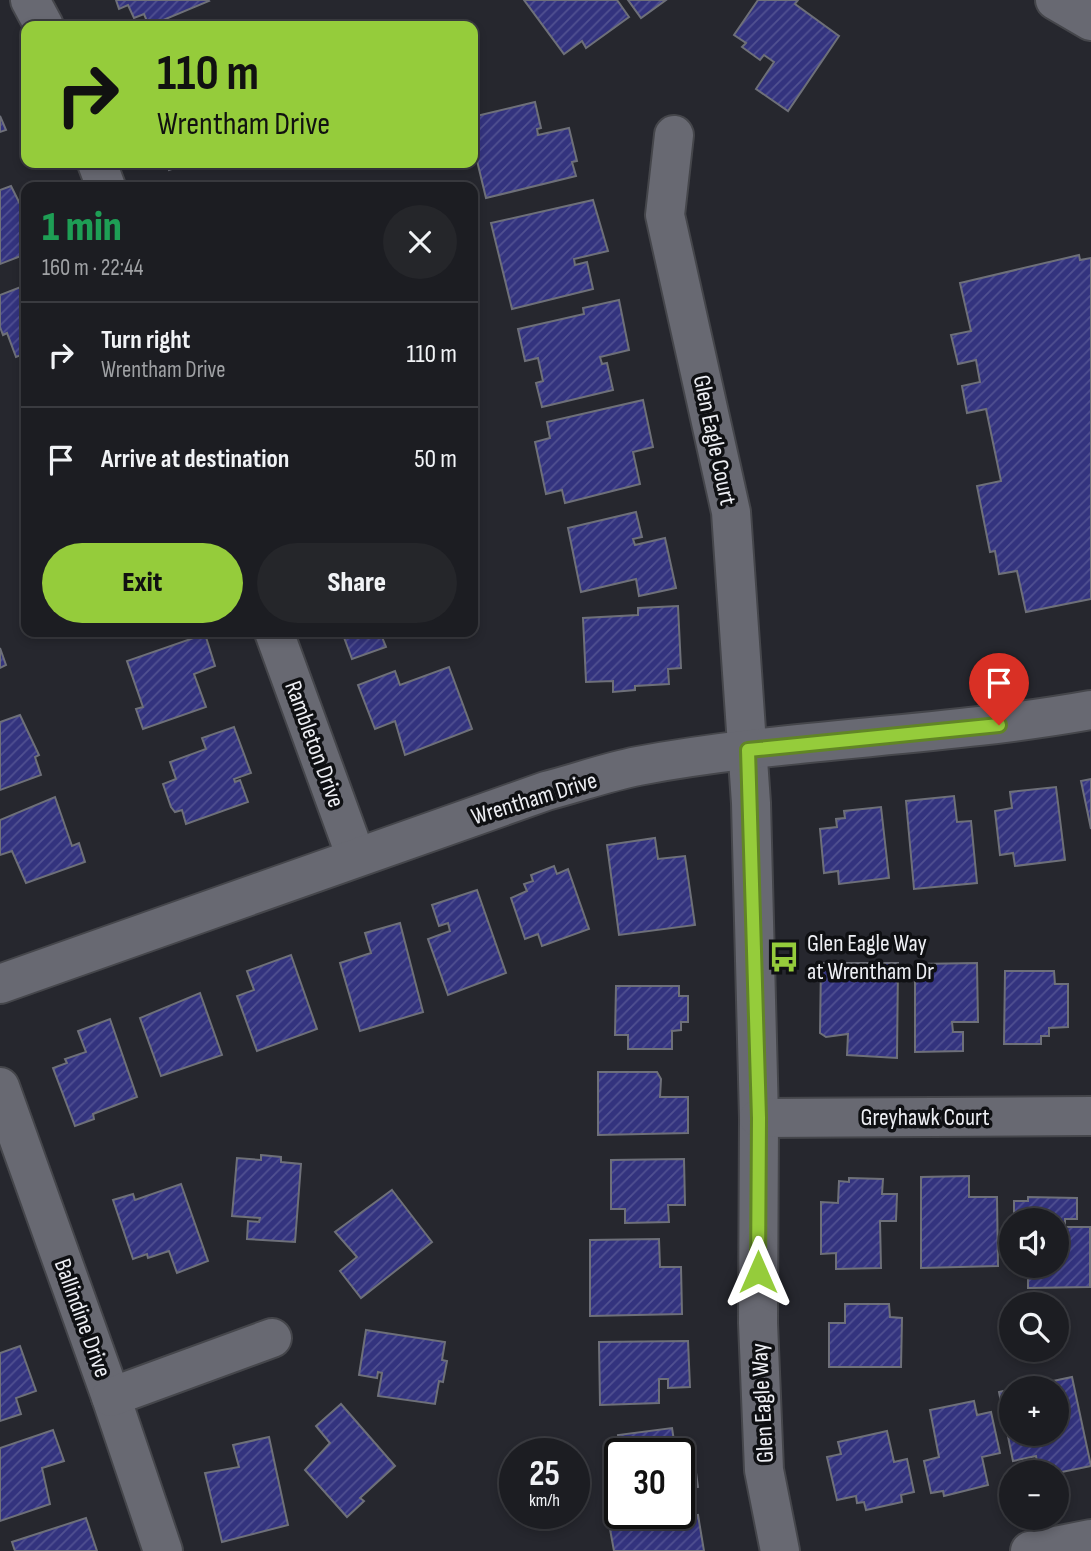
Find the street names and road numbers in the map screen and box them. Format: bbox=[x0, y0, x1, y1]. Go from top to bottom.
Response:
street label: Glen Eagle Court bbox=[687, 372, 742, 508]
street label: Rambleton Drive bbox=[278, 677, 351, 811]
street label: Wrentham Drive bbox=[468, 766, 601, 831]
street label: Greyhawk Court bbox=[860, 1103, 990, 1132]
street label: Ballindine Drive bbox=[48, 1255, 117, 1382]
street label: Glen Eagle Way bbox=[745, 1342, 780, 1464]

